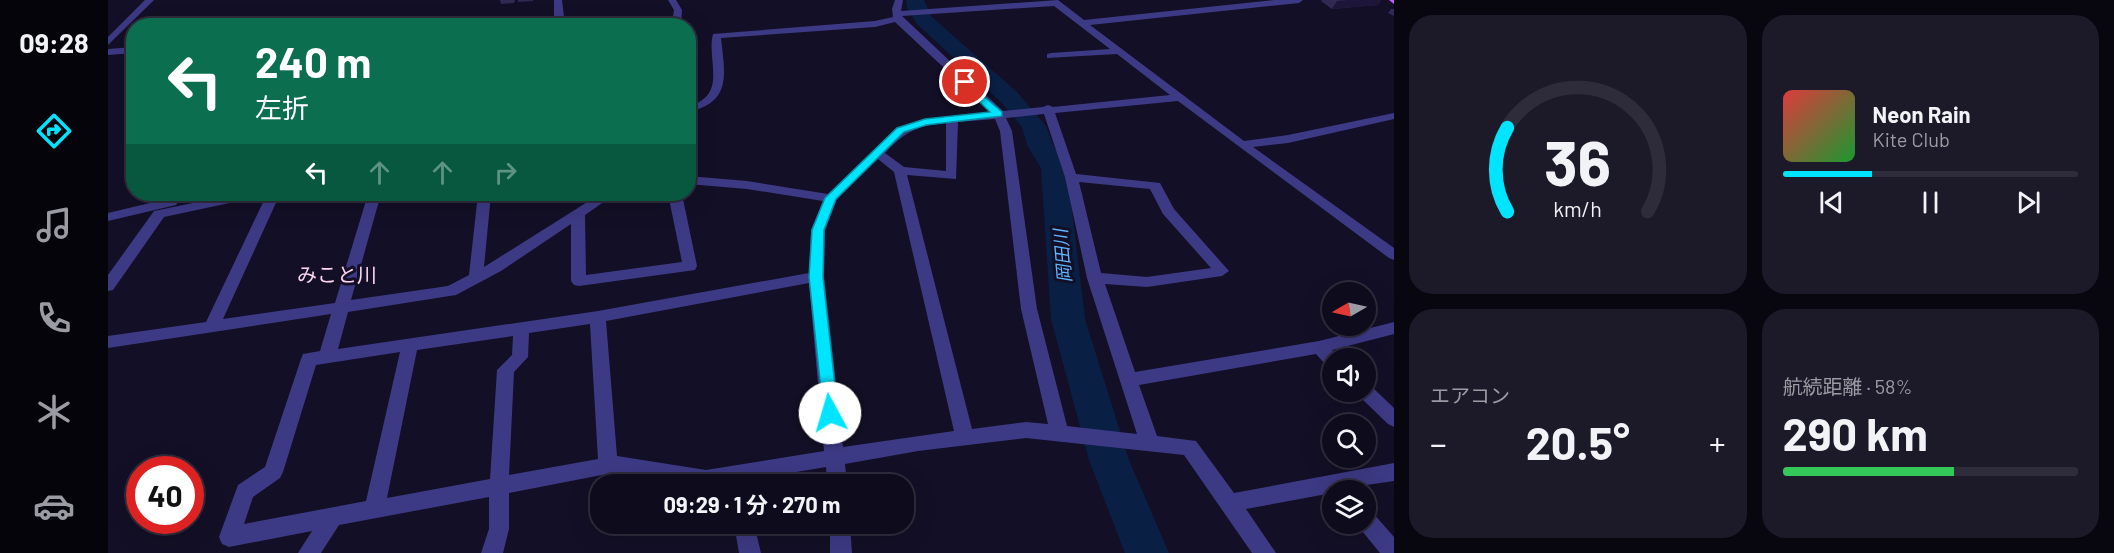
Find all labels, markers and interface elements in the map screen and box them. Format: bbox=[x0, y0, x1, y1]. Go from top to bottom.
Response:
text: 09:28 bbox=[19, 26, 89, 58]
text: 240 m bbox=[255, 36, 371, 86]
icon: left bbox=[156, 42, 234, 120]
pin bbox=[939, 56, 990, 107]
icon: arrive bbox=[948, 65, 981, 98]
text: 左折 bbox=[255, 91, 309, 123]
text: Neon Rain bbox=[1873, 101, 1971, 127]
icon: directions bbox=[33, 110, 75, 152]
text: 36 bbox=[1544, 124, 1611, 198]
text: Kite Club bbox=[1873, 127, 1950, 151]
icon: left bbox=[300, 156, 333, 189]
icon: ahead bbox=[363, 156, 396, 189]
icon: ahead bbox=[426, 156, 459, 189]
icon: right bbox=[489, 156, 522, 189]
icon: previous bbox=[1815, 186, 1848, 219]
icon: pause bbox=[1914, 186, 1947, 219]
icon: next bbox=[2012, 186, 2045, 219]
text: km/h bbox=[1553, 196, 1602, 221]
icon: music bbox=[33, 204, 75, 246]
water label: 岡田川 bbox=[1049, 226, 1075, 284]
district label: みこと川 bbox=[297, 262, 377, 286]
north arrow bbox=[1322, 282, 1376, 336]
map controls bbox=[1322, 282, 1376, 534]
icon: phone bbox=[33, 297, 75, 339]
button: sound bbox=[1322, 348, 1376, 402]
text: 航続距離 · 58% bbox=[1783, 374, 1912, 398]
position arrow bbox=[798, 381, 862, 445]
text: エアコン bbox=[1430, 383, 1510, 407]
icon: climate bbox=[33, 391, 75, 433]
text: 290 km bbox=[1783, 406, 1928, 460]
button: search bbox=[1322, 414, 1376, 468]
text: 20.5° bbox=[1526, 415, 1630, 469]
text: − bbox=[1430, 423, 1447, 463]
text: + bbox=[1709, 423, 1726, 463]
speed limit sign: 40 bbox=[126, 456, 204, 534]
button: layers bbox=[1322, 480, 1376, 534]
icon: car bbox=[33, 485, 75, 527]
text: 09:29 · 1 分 · 270 m bbox=[664, 491, 840, 517]

